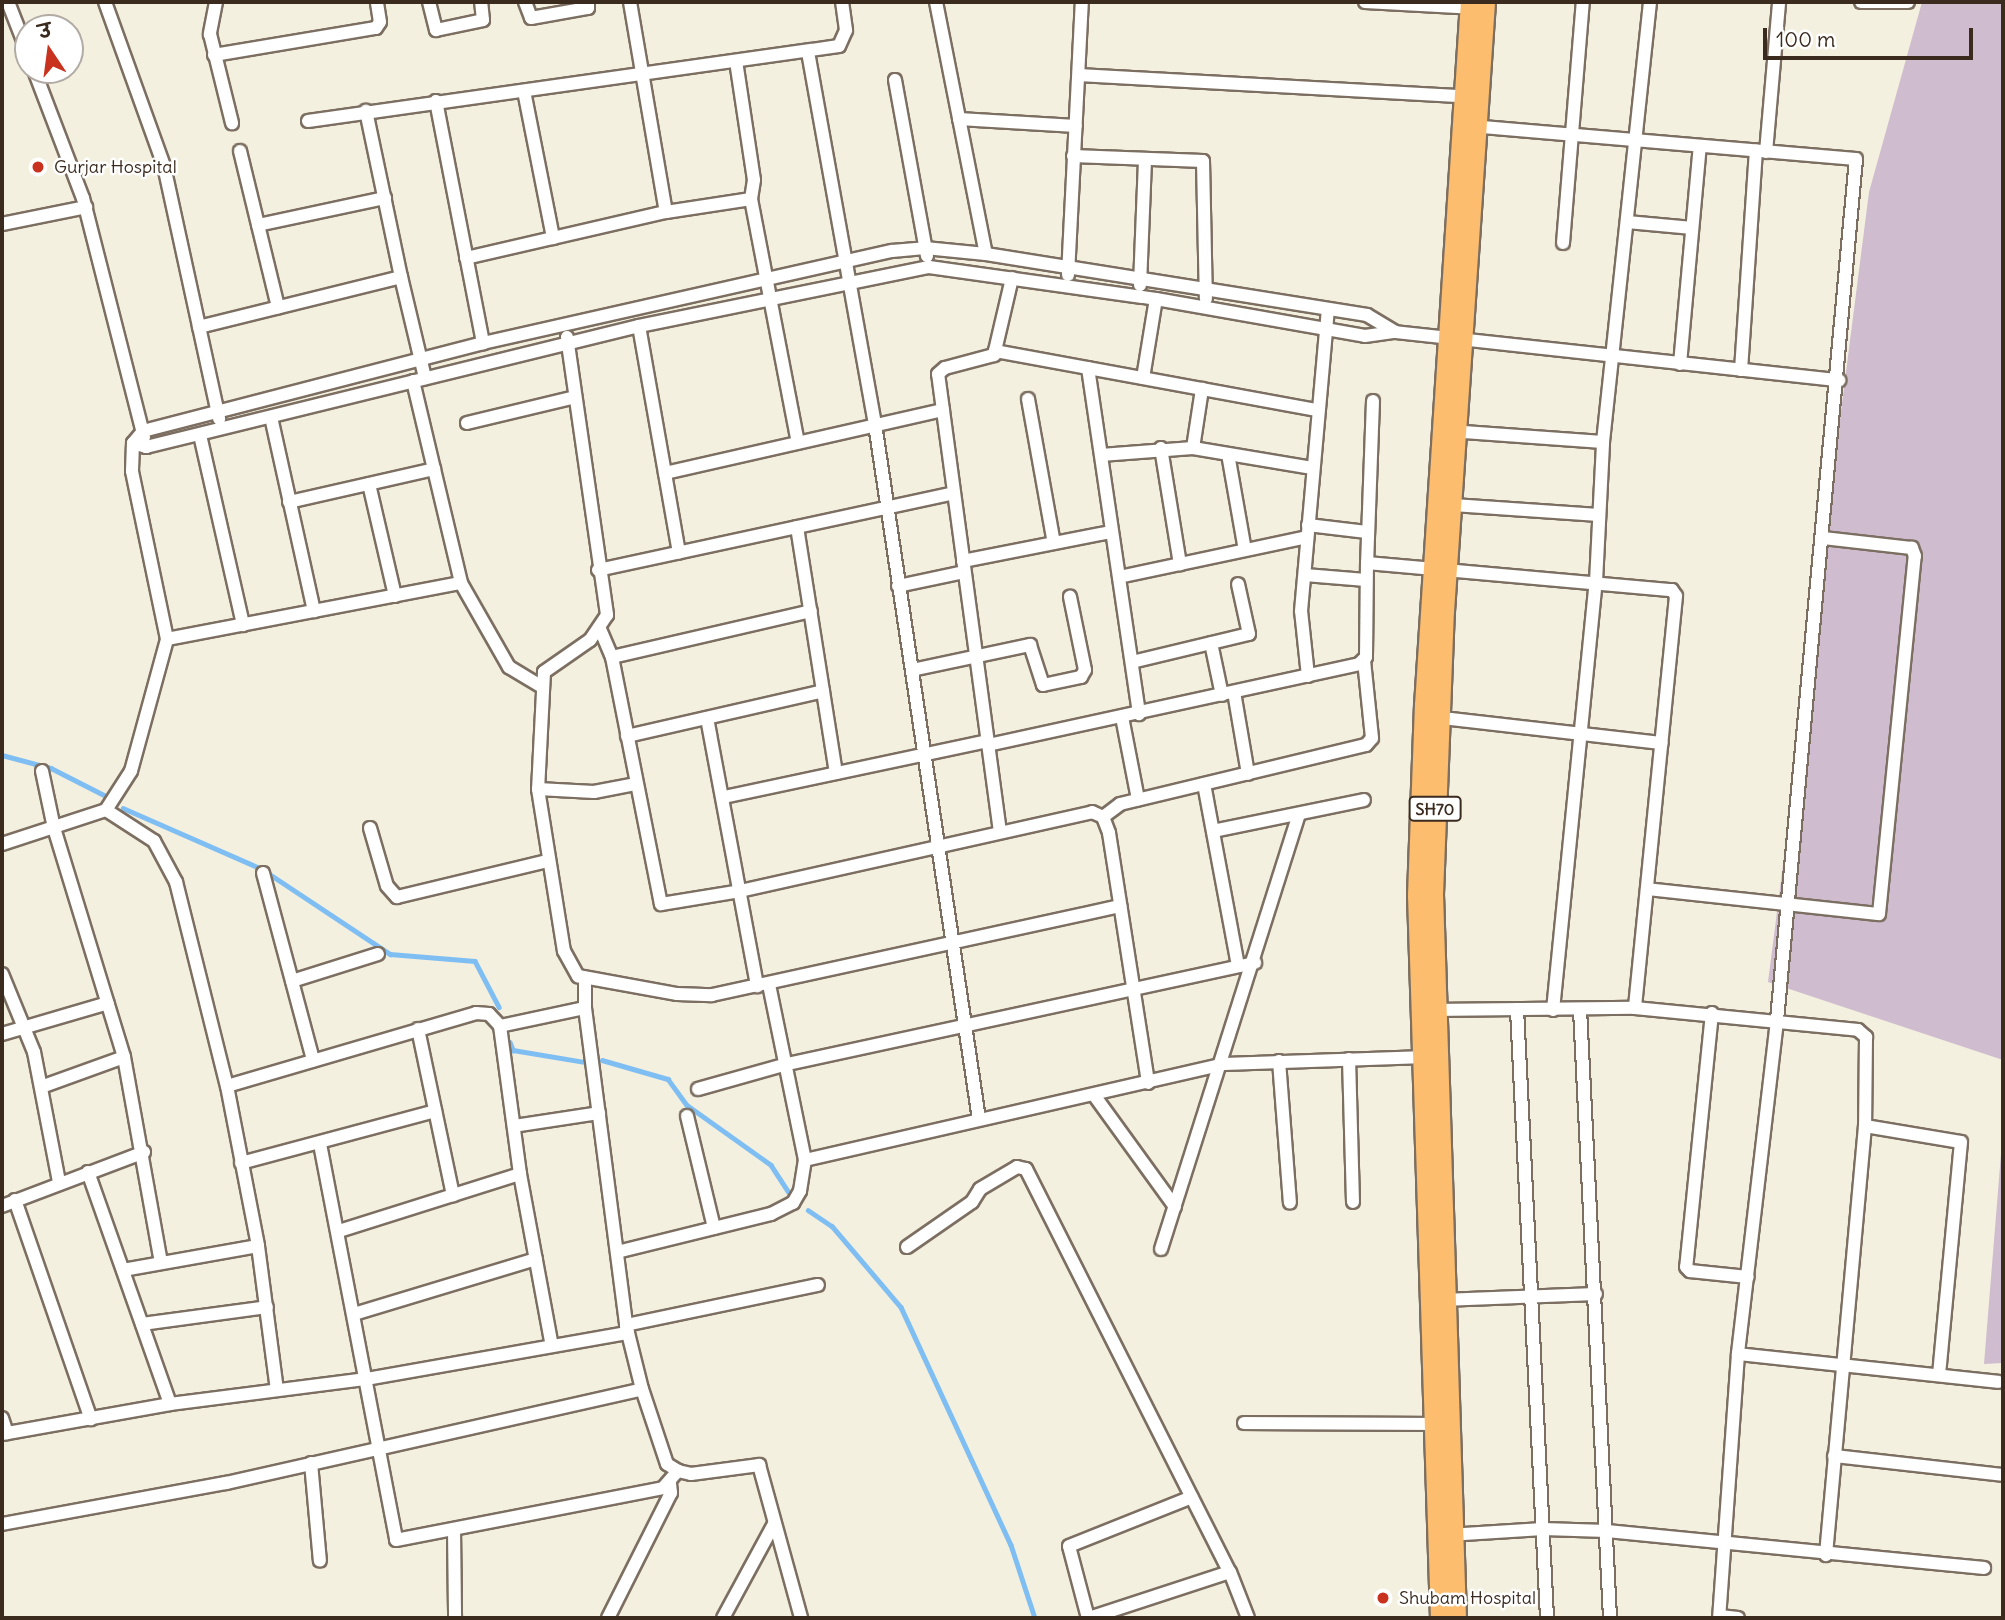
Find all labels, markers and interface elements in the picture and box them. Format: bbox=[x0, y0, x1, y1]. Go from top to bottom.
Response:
north arrow bbox=[14, 14, 84, 84]
scale bar bbox=[1767, 14, 1977, 58]
text: उ bbox=[36, 17, 54, 44]
text: 100 m bbox=[1776, 26, 1835, 53]
place label: Gurjar Hospital bbox=[54, 156, 177, 178]
marker: Gurjar Hospital bbox=[28, 157, 48, 177]
road number: SH70 bbox=[1407, 796, 1463, 822]
place label: Shubam Hospital bbox=[1399, 1587, 1536, 1609]
marker: Shubam Hospital bbox=[1373, 1588, 1393, 1608]

